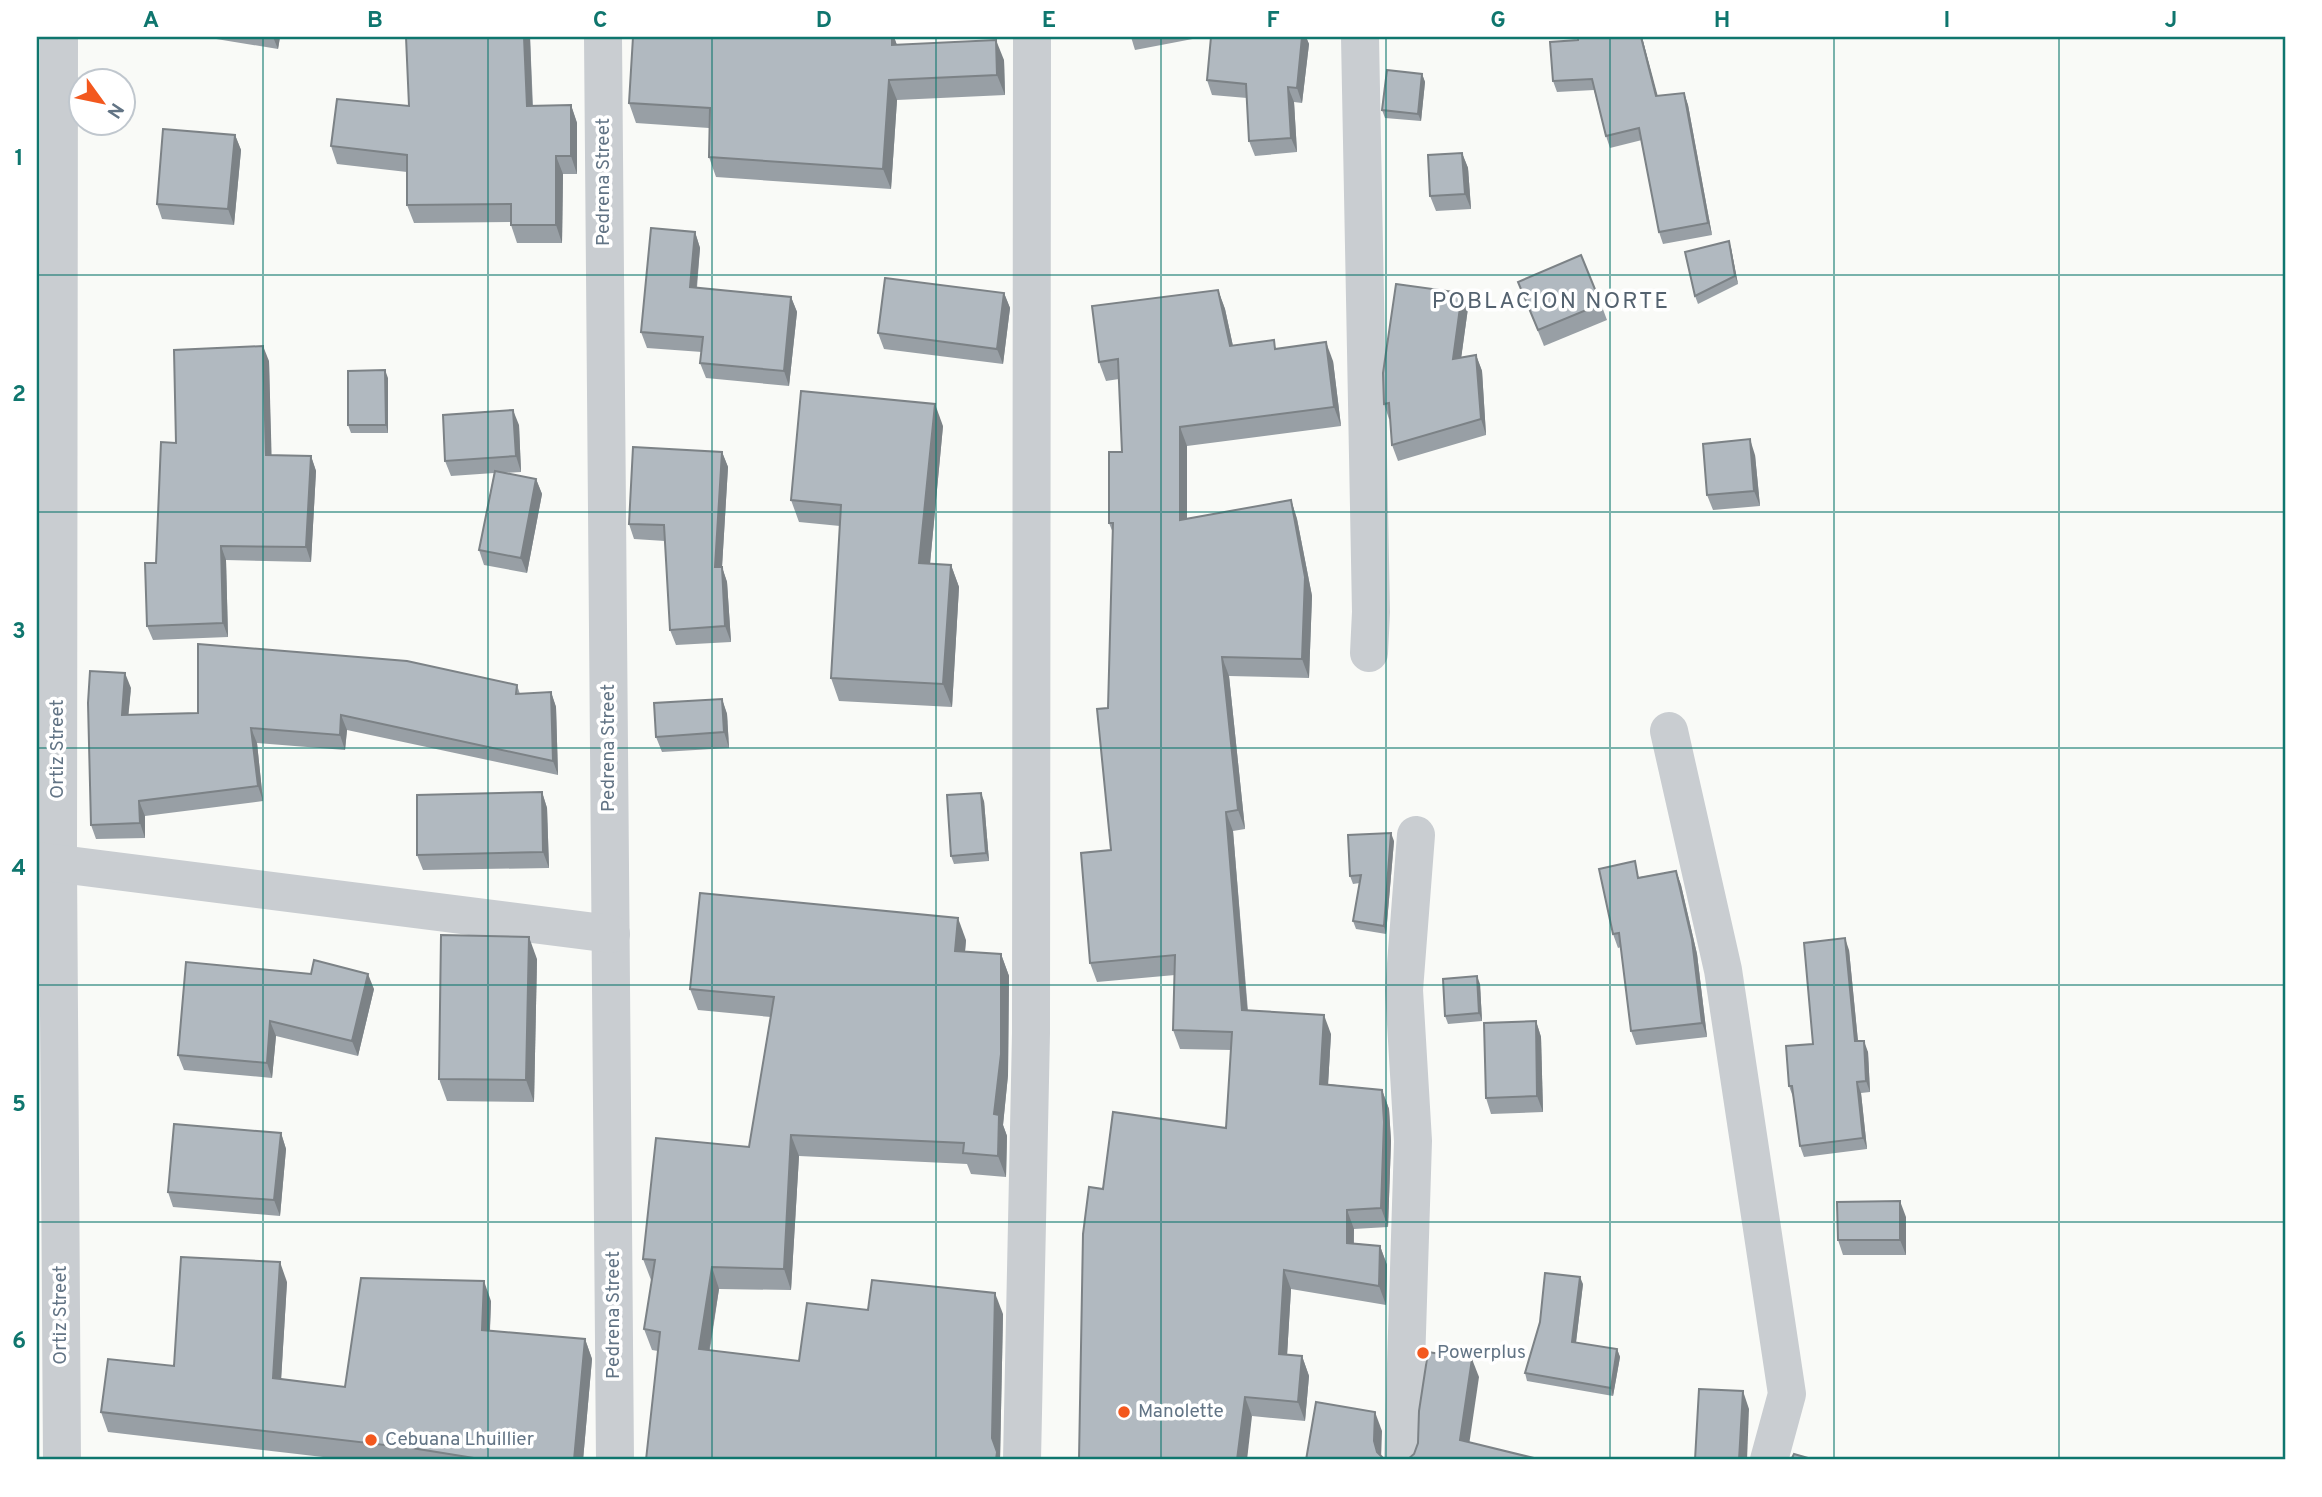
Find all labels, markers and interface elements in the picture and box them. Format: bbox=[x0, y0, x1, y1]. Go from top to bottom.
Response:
text: A bbox=[143, 7, 159, 36]
text: B bbox=[367, 7, 383, 36]
text: C bbox=[593, 7, 607, 36]
text: D bbox=[816, 7, 832, 36]
text: E bbox=[1042, 7, 1056, 36]
text: F bbox=[1266, 7, 1280, 36]
text: G bbox=[1490, 7, 1506, 36]
text: H bbox=[1714, 7, 1730, 36]
text: I bbox=[1944, 7, 1950, 36]
text: J bbox=[2165, 7, 2177, 36]
north arrow bbox=[66, 66, 136, 136]
text: N bbox=[101, 98, 128, 122]
street label: Pedrena Street bbox=[592, 118, 616, 246]
text: 1 bbox=[14, 145, 24, 174]
district label: POBLACION NORTE bbox=[1432, 288, 1670, 317]
text: 2 bbox=[12, 381, 26, 410]
text: 3 bbox=[12, 618, 26, 647]
street label: Pedrena Street bbox=[597, 684, 621, 812]
street label: Ortiz Street bbox=[46, 699, 70, 799]
text: 4 bbox=[12, 855, 26, 884]
text: 5 bbox=[12, 1091, 26, 1120]
street label: Pedrena Street bbox=[602, 1251, 626, 1379]
street label: Ortiz Street bbox=[49, 1265, 73, 1365]
text: 6 bbox=[12, 1328, 26, 1357]
place label: Powerplus bbox=[1437, 1341, 1526, 1365]
marker: Powerplus bbox=[1415, 1345, 1431, 1361]
place label: Manolette bbox=[1138, 1400, 1224, 1424]
marker: Manolette bbox=[1116, 1404, 1132, 1420]
place label: Cebuana Lhuillier bbox=[385, 1428, 535, 1452]
marker: Cebuana Lhuillier bbox=[363, 1432, 379, 1448]

